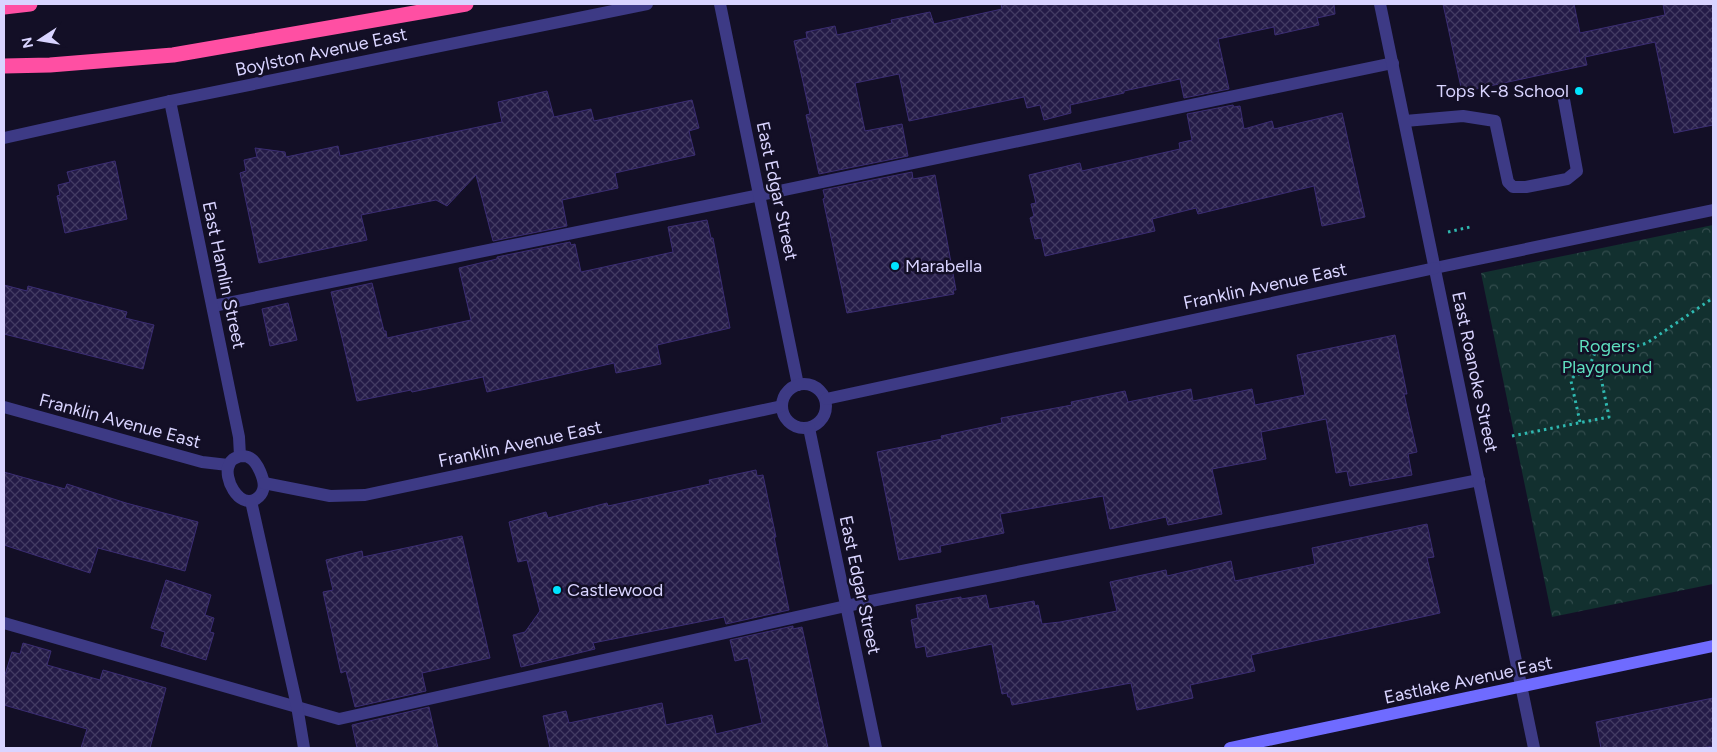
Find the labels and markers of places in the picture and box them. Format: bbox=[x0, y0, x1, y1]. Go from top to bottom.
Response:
place label: Tops K-8 School bbox=[1437, 80, 1569, 102]
marker: Tops K-8 School bbox=[1573, 85, 1585, 97]
place label: Marabella bbox=[905, 255, 982, 277]
marker: Marabella bbox=[889, 260, 901, 272]
place label: Castlewood bbox=[567, 579, 663, 601]
marker: Castlewood bbox=[551, 584, 563, 596]

